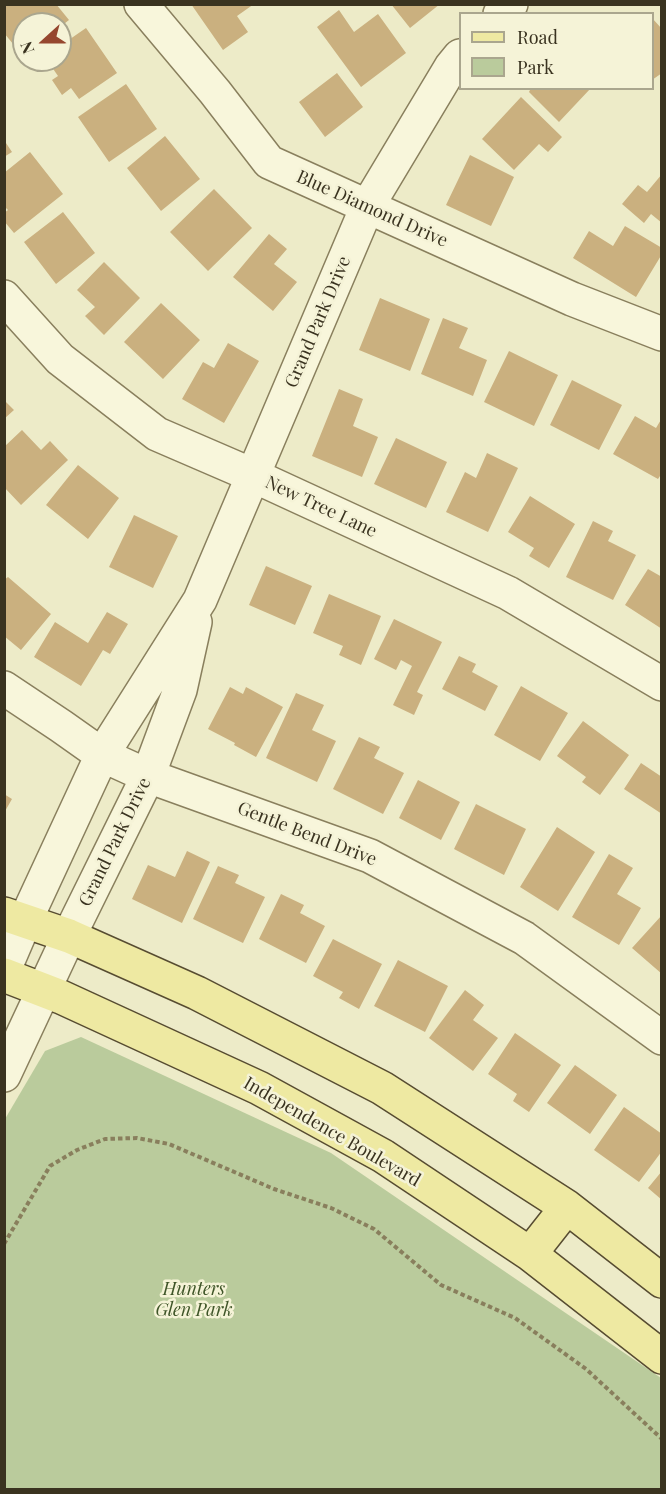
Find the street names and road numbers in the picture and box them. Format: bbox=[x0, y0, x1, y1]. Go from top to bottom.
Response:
street label: Blue Diamond Drive bbox=[293, 166, 451, 252]
street label: Grand Park Drive bbox=[281, 253, 355, 391]
street label: New Tree Lane bbox=[262, 472, 380, 542]
street label: Grand Park Drive bbox=[74, 774, 156, 910]
street label: Gentle Bend Drive bbox=[234, 797, 380, 871]
street label: Independence Boulevard bbox=[240, 1072, 424, 1192]

